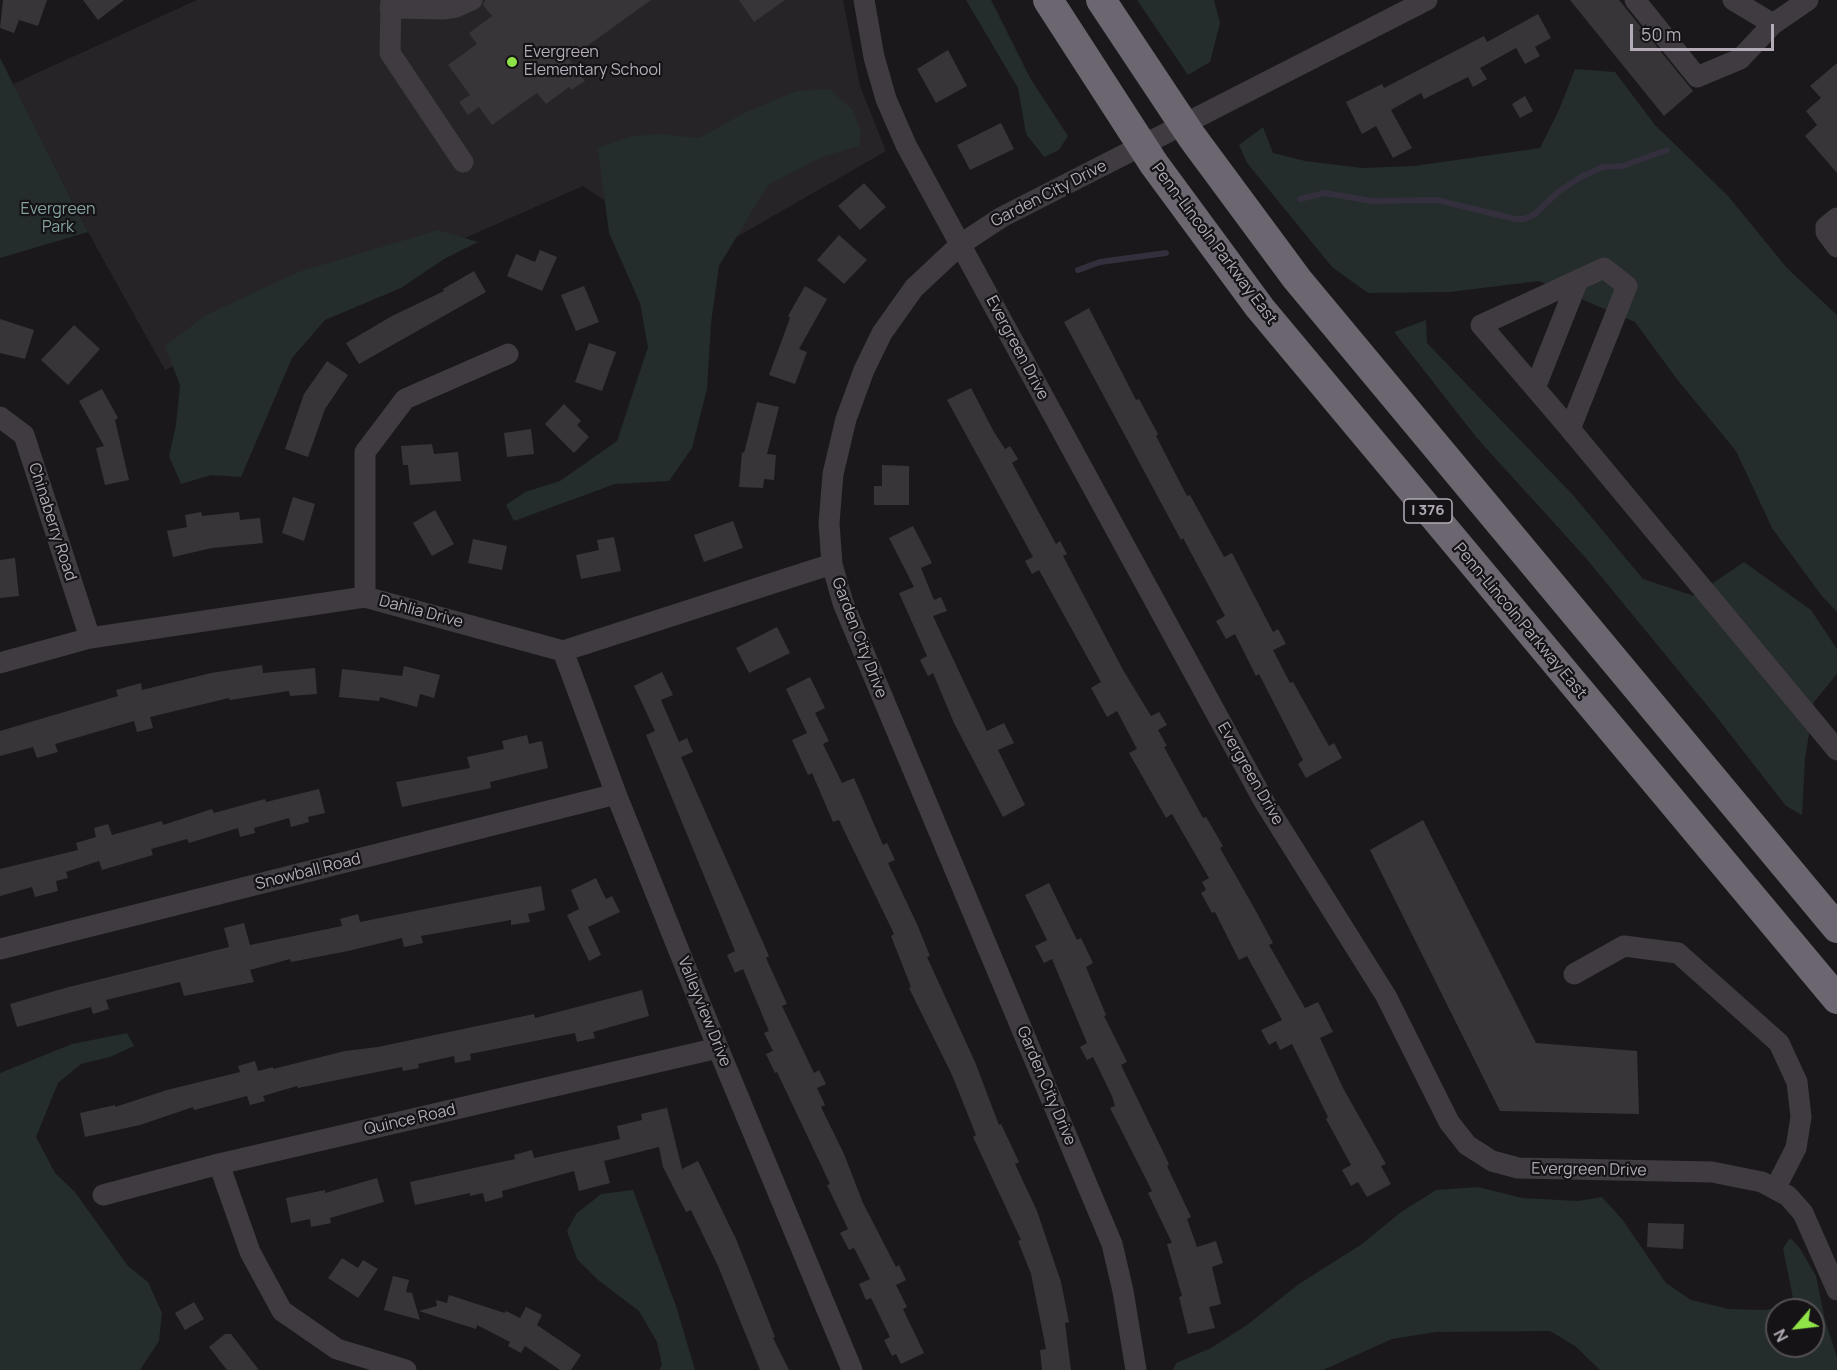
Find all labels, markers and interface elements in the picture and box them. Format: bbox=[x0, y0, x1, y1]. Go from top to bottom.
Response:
scale bar bbox=[1633, 12, 1777, 50]
text: 50 m bbox=[1641, 22, 1681, 46]
place label: Evergreen Elementary School bbox=[524, 43, 662, 81]
marker: Evergreen Elementary School bbox=[505, 55, 519, 69]
street label: Garden City Drive bbox=[988, 157, 1110, 231]
street label: Penn-Lincoln Parkway East bbox=[1147, 160, 1281, 328]
park label: Evergreen Park bbox=[21, 200, 95, 238]
street label: Evergreen Drive bbox=[981, 293, 1053, 403]
street label: Chinaberry Road bbox=[24, 461, 80, 583]
road number: I 376 bbox=[1404, 499, 1452, 523]
street label: Penn-Lincoln Parkway East bbox=[1449, 539, 1591, 703]
street label: Garden City Drive bbox=[827, 575, 891, 701]
street label: Dahlia Drive bbox=[377, 592, 465, 632]
street label: Evergreen Drive bbox=[1213, 719, 1287, 829]
street label: Snowball Road bbox=[253, 850, 363, 894]
street label: Valleyview Drive bbox=[673, 954, 735, 1070]
street label: Garden City Drive bbox=[1012, 1024, 1080, 1148]
street label: Quince Road bbox=[362, 1100, 458, 1140]
street label: Evergreen Drive bbox=[1531, 1159, 1647, 1181]
north arrow bbox=[1765, 1298, 1825, 1358]
text: N bbox=[1768, 1325, 1793, 1346]

